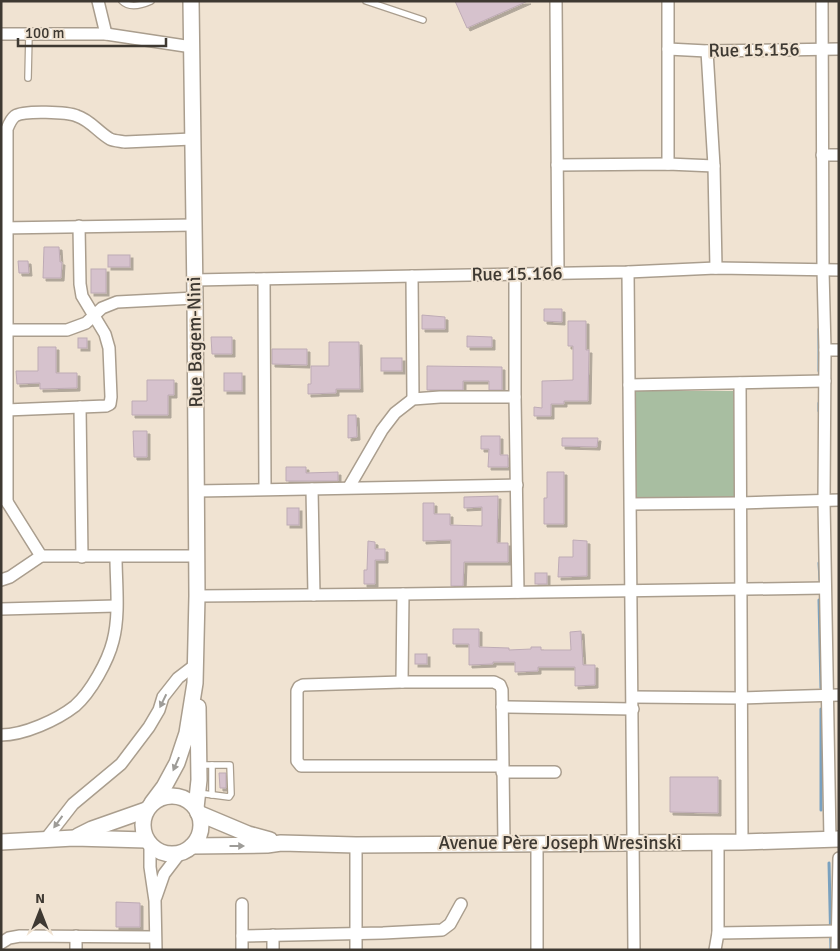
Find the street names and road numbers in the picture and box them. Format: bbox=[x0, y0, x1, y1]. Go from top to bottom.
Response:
street label: Rue 15.156 bbox=[708, 37, 800, 63]
street label: Rue 15.166 bbox=[471, 261, 563, 287]
street label: Rue Bagem-Nini bbox=[182, 276, 208, 408]
street label: Avenue Père Joseph Wresinski bbox=[438, 831, 682, 855]

